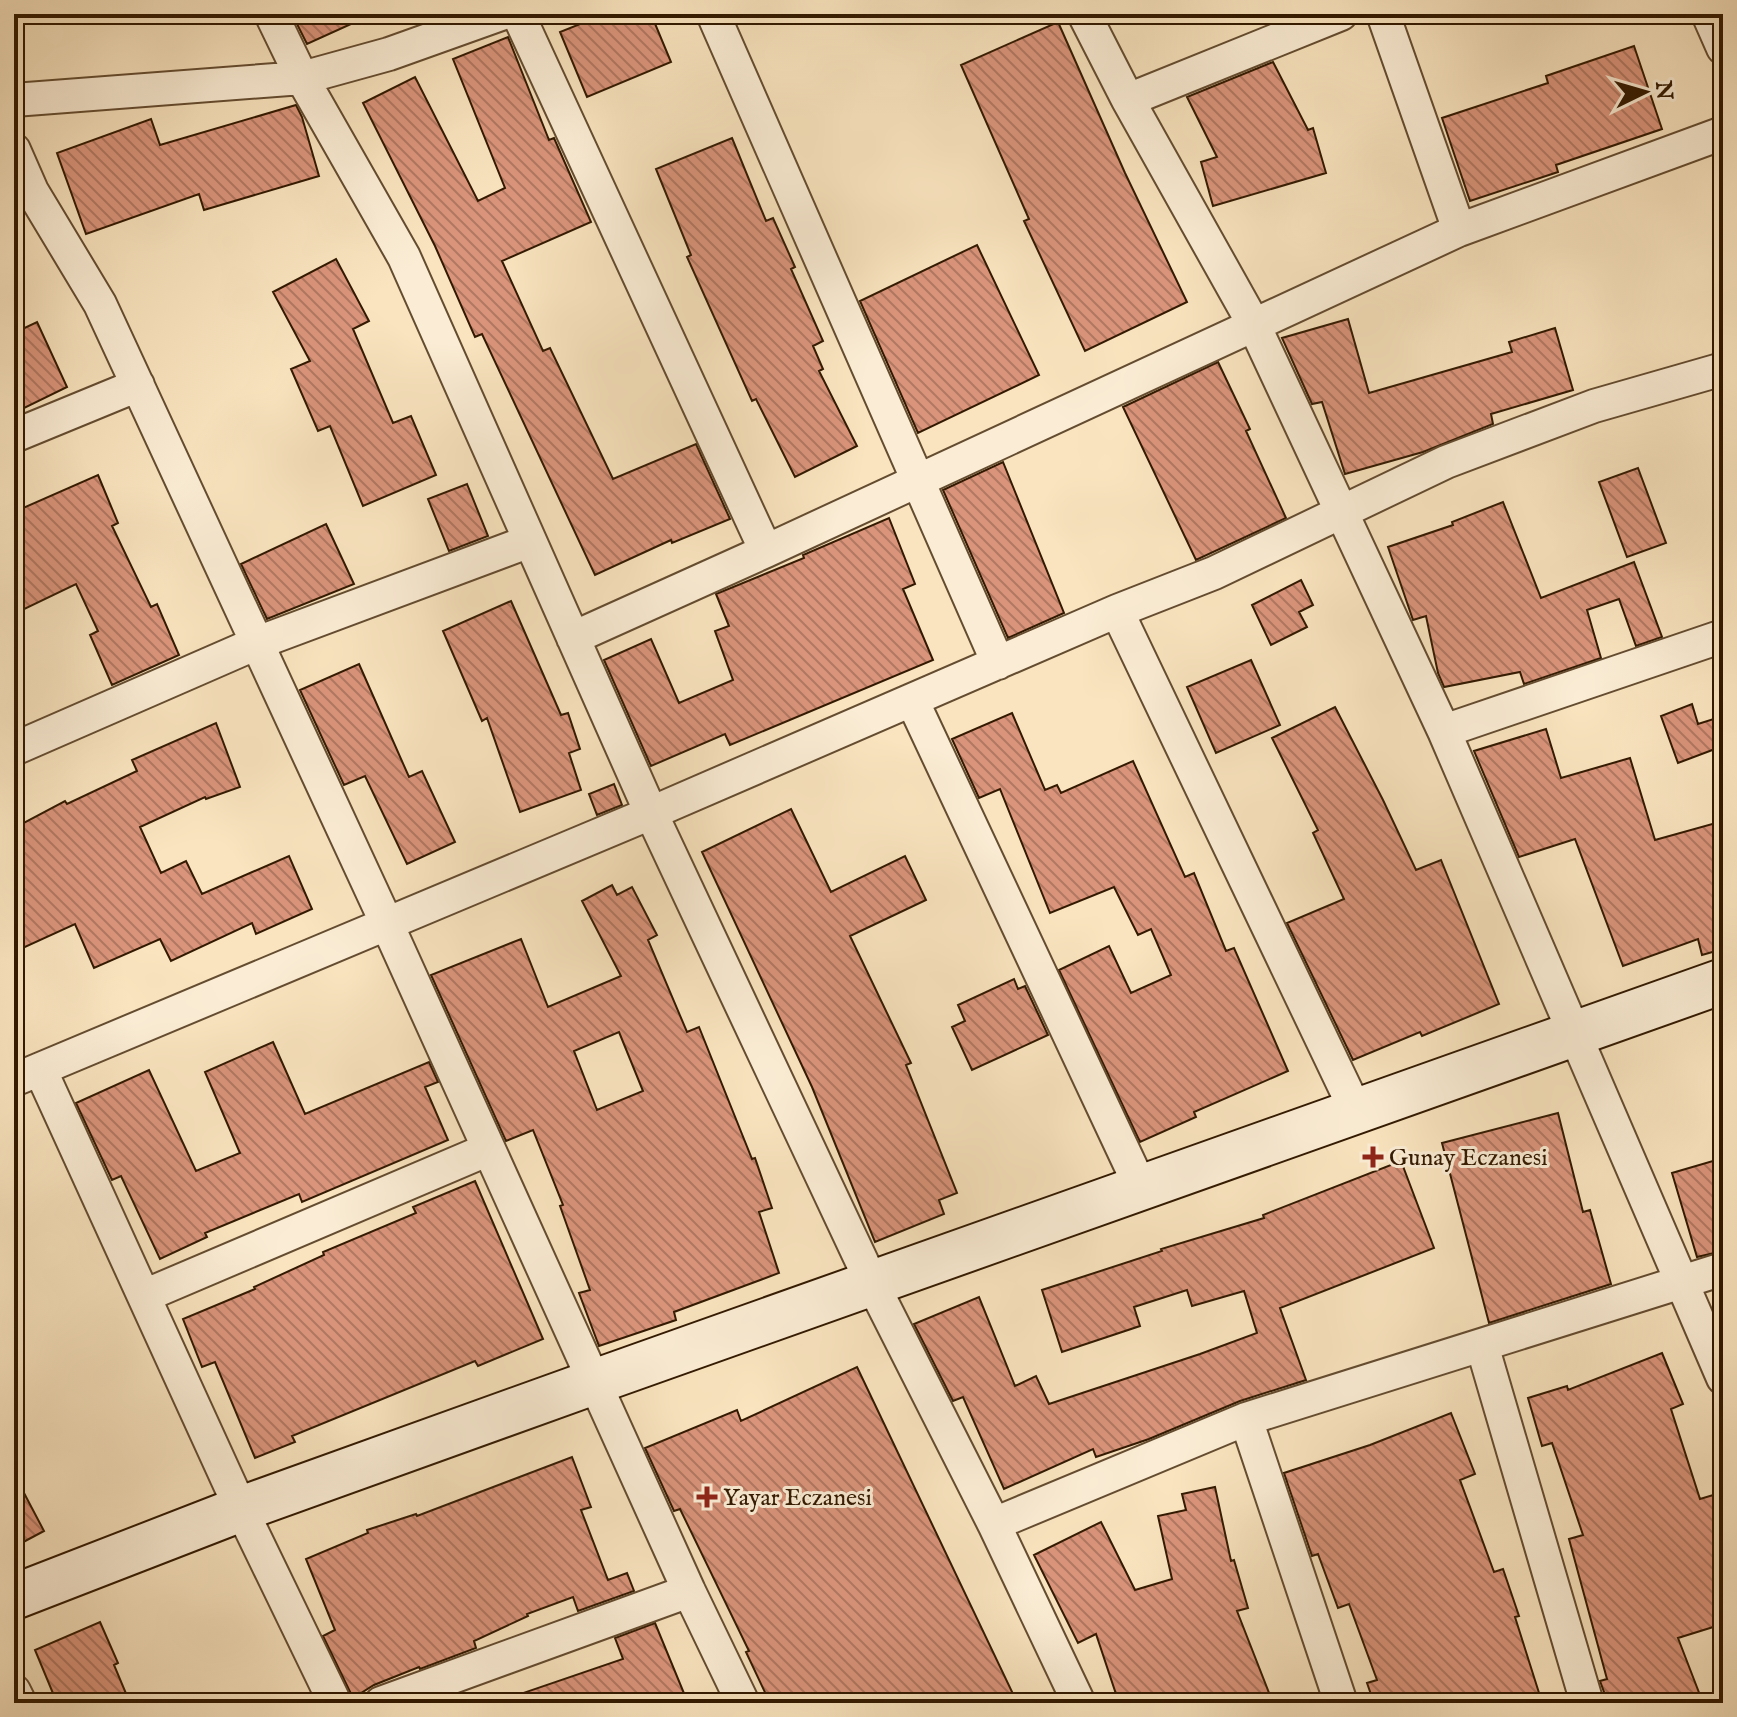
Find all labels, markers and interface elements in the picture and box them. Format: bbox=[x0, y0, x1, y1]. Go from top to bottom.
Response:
north arrow bbox=[1605, 52, 1685, 132]
text: N bbox=[1648, 79, 1678, 101]
place label: Gunay Eczanesi bbox=[1389, 1143, 1548, 1174]
marker: Gunay Eczanesi bbox=[1364, 1148, 1382, 1166]
place label: Yayar Eczanesi bbox=[723, 1483, 872, 1514]
marker: Yayar Eczanesi bbox=[698, 1488, 716, 1506]

